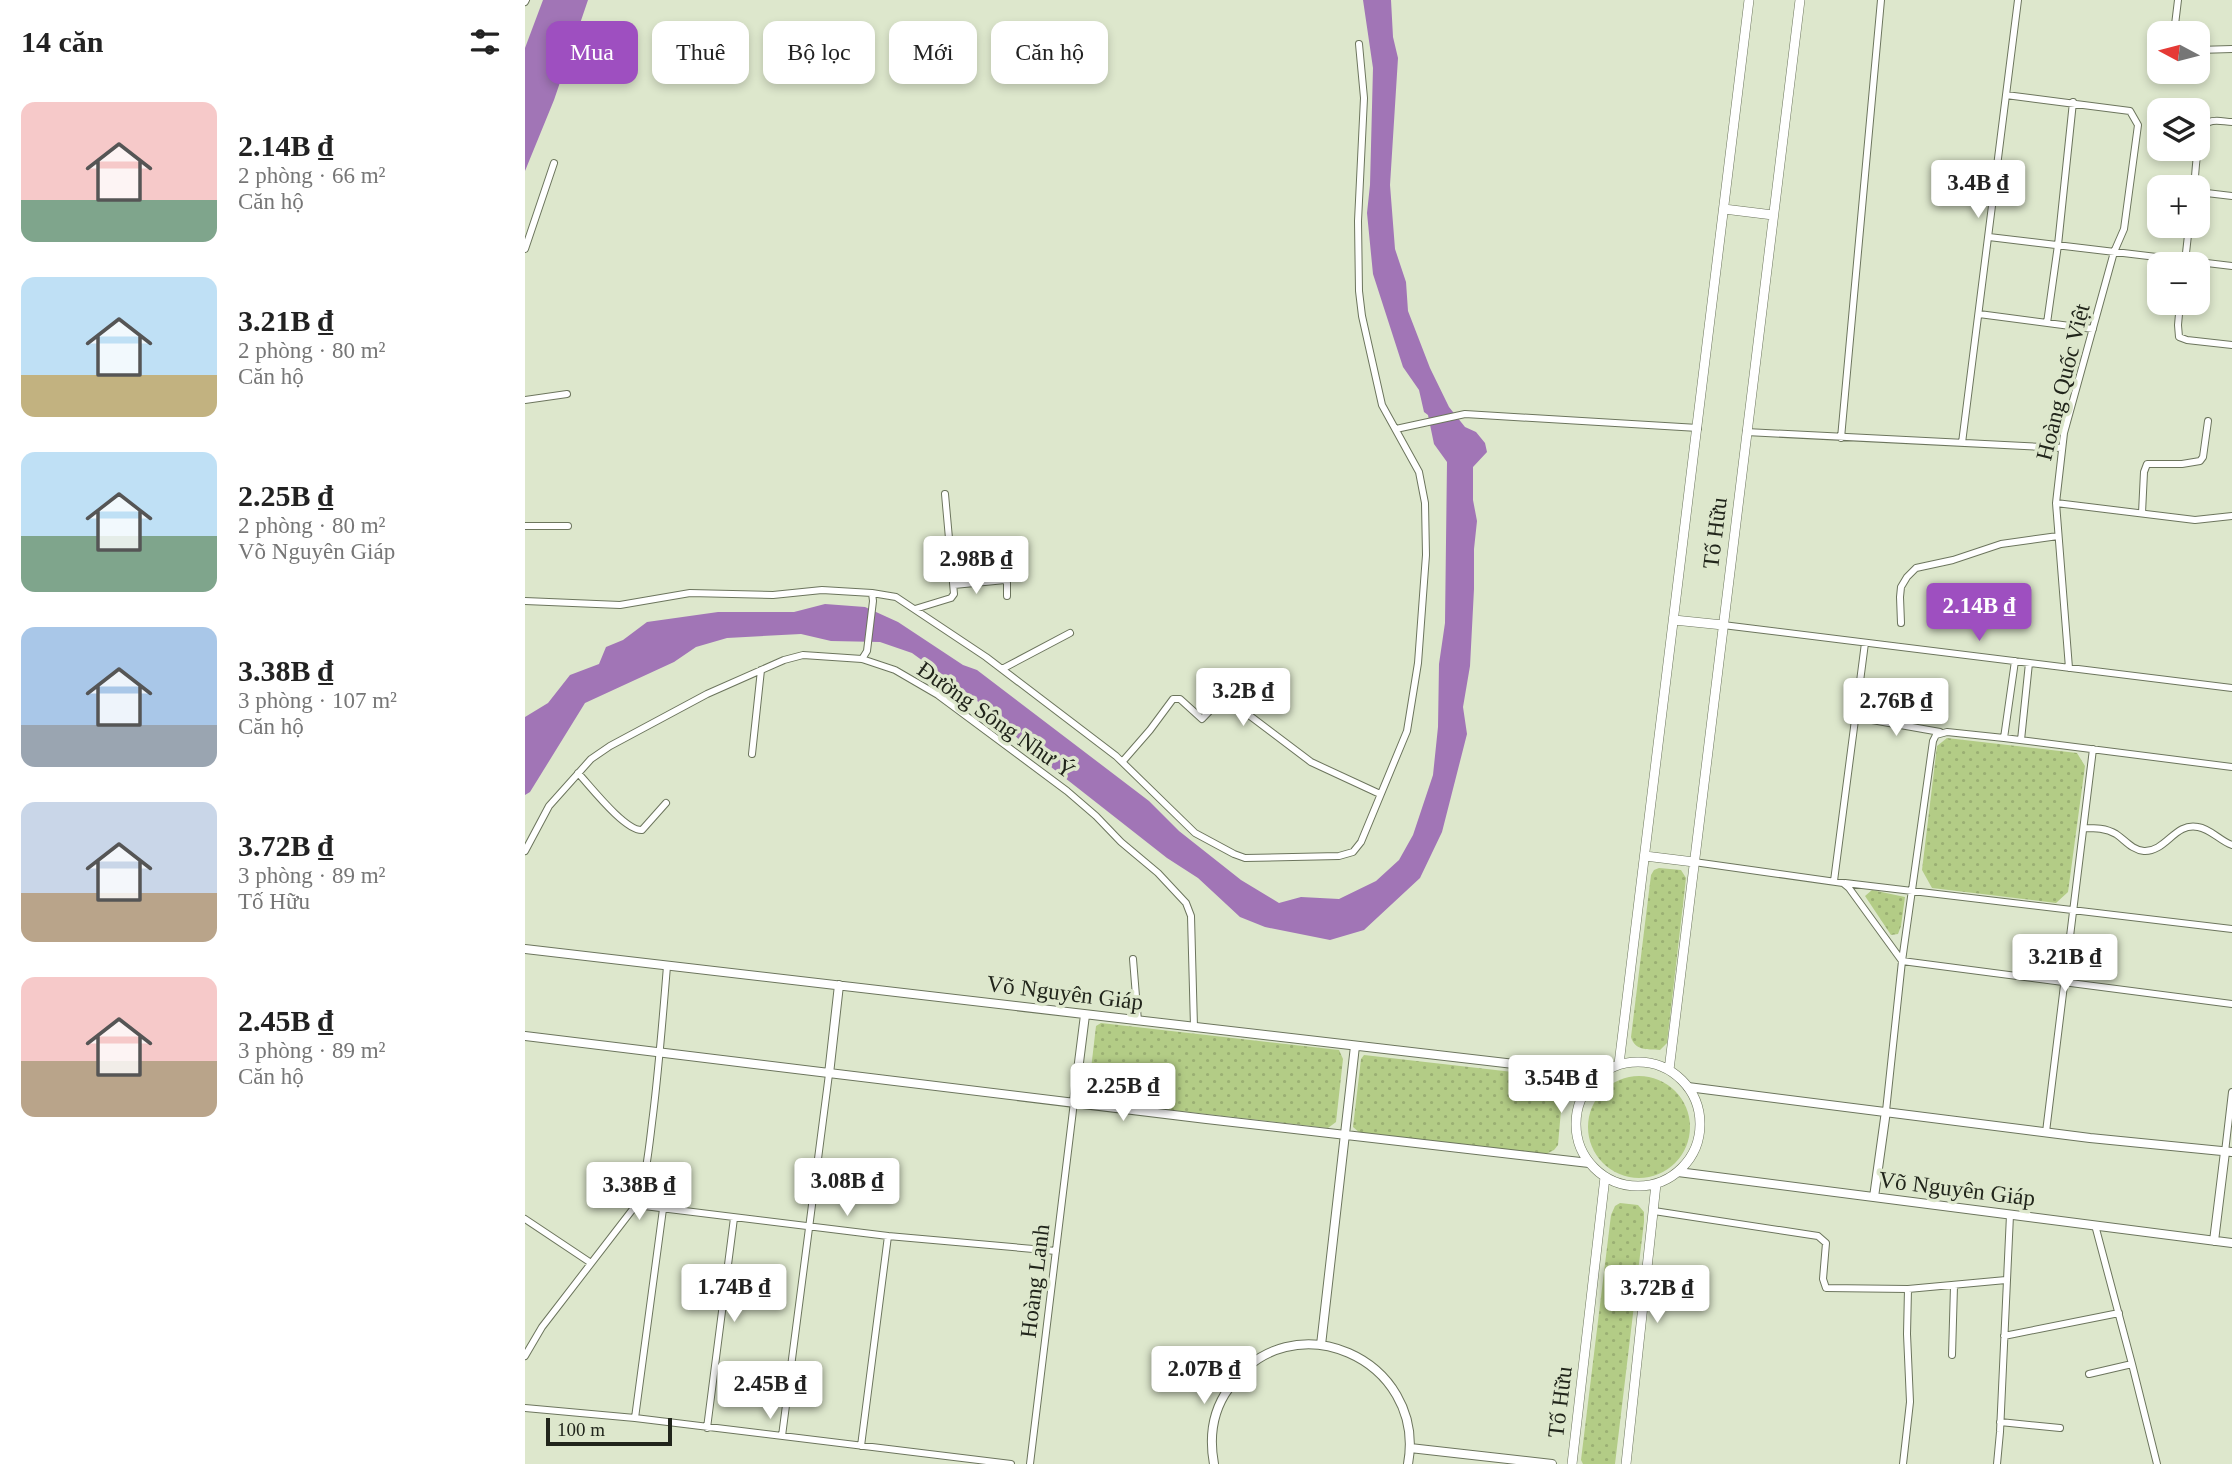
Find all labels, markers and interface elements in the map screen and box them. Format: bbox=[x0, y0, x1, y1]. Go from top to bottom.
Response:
chip: Mua bbox=[546, 21, 638, 84]
chip: Thuê bbox=[652, 21, 749, 84]
chip: Bộ lọc bbox=[763, 21, 875, 84]
chip: Mới bbox=[889, 21, 977, 84]
chip: Căn hộ bbox=[991, 21, 1108, 84]
north arrow bbox=[2147, 21, 2210, 84]
map controls bbox=[2147, 21, 2210, 315]
icon: filters bbox=[466, 23, 504, 61]
text: 14 căn bbox=[21, 25, 104, 58]
button: layers bbox=[2147, 98, 2210, 161]
text: 2.14B ₫ bbox=[238, 129, 333, 162]
icon: home bbox=[77, 130, 161, 214]
pin: 3.4B ₫ bbox=[1921, 160, 2035, 220]
text: 2 phòng · 66 m² bbox=[238, 163, 385, 188]
text: 3.4B ₫ bbox=[1947, 170, 2009, 195]
button: + bbox=[2147, 175, 2210, 238]
text: Căn hộ bbox=[238, 189, 304, 214]
button: − bbox=[2147, 252, 2210, 315]
street label: Hoàng Quốc Việt bbox=[2031, 301, 2095, 463]
text: 3.21B ₫ bbox=[238, 304, 333, 337]
icon: home bbox=[77, 305, 161, 389]
text: 2 phòng · 80 m² bbox=[238, 338, 385, 363]
text: Căn hộ bbox=[238, 364, 304, 389]
text: 2.25B ₫ bbox=[238, 479, 333, 512]
icon: home bbox=[77, 480, 161, 564]
street label: Tố Hữu bbox=[1698, 495, 1732, 570]
text: 2 phòng · 80 m² bbox=[238, 513, 385, 538]
pin: 2.98B ₫ bbox=[911, 536, 1041, 596]
text: Võ Nguyên Giáp bbox=[238, 539, 395, 564]
text: 2.98B ₫ bbox=[939, 546, 1013, 571]
pin: 2.14B ₫ bbox=[1914, 584, 2044, 643]
text: 2.14B ₫ bbox=[1942, 593, 2016, 618]
text: 3.38B ₫ bbox=[238, 654, 333, 687]
icon: home bbox=[77, 655, 161, 739]
street label: Đường Sông Như Ý bbox=[913, 656, 1080, 784]
pin: 3.2B ₫ bbox=[1186, 668, 1300, 728]
text: 3.2B ₫ bbox=[1212, 678, 1274, 703]
pin: 2.76B ₫ bbox=[1831, 678, 1961, 738]
text: 3 phòng · 107 m² bbox=[238, 688, 397, 713]
text: 2.76B ₫ bbox=[1859, 688, 1933, 713]
text: Căn hộ bbox=[238, 714, 304, 739]
text: 3.72B ₫ bbox=[238, 829, 333, 862]
icon: home bbox=[77, 830, 161, 914]
text: 3 phòng · 89 m² bbox=[238, 863, 385, 888]
text: Tố Hữu bbox=[238, 889, 310, 914]
pin: 3.21B ₫ bbox=[2000, 934, 2130, 994]
text: 3.21B ₫ bbox=[2028, 944, 2102, 969]
street label: Võ Nguyên Giáp bbox=[985, 971, 1145, 1015]
text: 2.45B ₫ bbox=[238, 1004, 333, 1037]
icon: home bbox=[77, 1005, 161, 1089]
text: 3 phòng · 89 m² bbox=[238, 1038, 385, 1063]
pin: 3.54B ₫ bbox=[1496, 1056, 1626, 1115]
text: Căn hộ bbox=[238, 1064, 304, 1089]
pin: 2.25B ₫ bbox=[1058, 1064, 1188, 1123]
text: 3.54B ₫ bbox=[1524, 1065, 1598, 1090]
text: 2.25B ₫ bbox=[1086, 1073, 1160, 1098]
pin: 3.08B ₫ bbox=[782, 1158, 912, 1218]
pin: 3.38B ₫ bbox=[574, 1162, 704, 1222]
street label: Võ Nguyên Giáp bbox=[1877, 1167, 2037, 1211]
text: 3.08B ₫ bbox=[810, 1168, 884, 1193]
text: 3.38B ₫ bbox=[602, 1172, 676, 1197]
street label: Hoàng Lanh bbox=[1016, 1222, 1054, 1339]
pin: 1.74B ₫ bbox=[669, 1264, 799, 1324]
pin: 3.72B ₫ bbox=[1592, 1266, 1722, 1325]
text: 1.74B ₫ bbox=[697, 1274, 771, 1299]
text: 3.72B ₫ bbox=[1620, 1275, 1694, 1300]
pin: 2.07B ₫ bbox=[1139, 1346, 1269, 1406]
text: 2.07B ₫ bbox=[1167, 1356, 1241, 1381]
pin: 2.45B ₫ bbox=[705, 1362, 835, 1421]
street label: Tố Hữu bbox=[1543, 1364, 1577, 1439]
text: 2.45B ₫ bbox=[733, 1371, 807, 1396]
scale bar bbox=[546, 1415, 672, 1447]
text: 100 m bbox=[557, 1419, 605, 1440]

